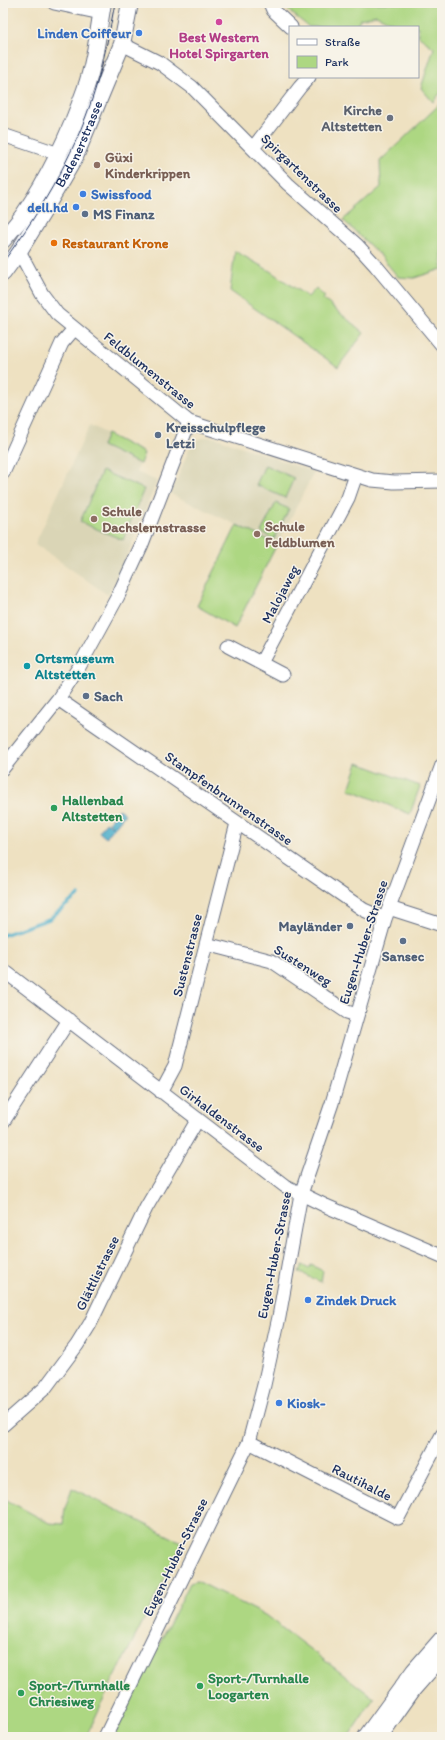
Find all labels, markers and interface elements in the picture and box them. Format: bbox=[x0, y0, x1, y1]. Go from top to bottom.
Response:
marker: Best Western Hotel Spirgarten bbox=[214, 17, 224, 27]
place label: Linden Coiffeur bbox=[37, 25, 131, 42]
legend bbox=[289, 26, 419, 78]
marker: Linden Coiffeur bbox=[134, 28, 144, 38]
place label: Best Western Hotel Spirgarten bbox=[169, 29, 269, 62]
text: Straße bbox=[325, 35, 360, 49]
text: Park bbox=[325, 55, 349, 69]
street label: Badenerstrasse bbox=[51, 98, 107, 191]
place label: Kirche Altstetten bbox=[321, 102, 383, 135]
marker: Kirche Altstetten bbox=[385, 113, 395, 123]
street label: Spirgartenstrasse bbox=[257, 130, 346, 217]
place label: Güxi Kinderkrippen bbox=[105, 149, 191, 182]
marker: Güxi Kinderkrippen bbox=[92, 160, 102, 170]
place label: Swissfood bbox=[91, 186, 152, 203]
marker: Swissfood bbox=[78, 189, 88, 199]
place label: dell.hd bbox=[27, 199, 69, 216]
marker: dell.hd bbox=[71, 202, 81, 212]
place label: MS Finanz bbox=[93, 206, 155, 223]
marker: MS Finanz bbox=[80, 209, 90, 219]
place label: Restaurant Krone bbox=[62, 235, 169, 252]
marker: Restaurant Krone bbox=[49, 238, 59, 248]
street label: Feldblumenstrasse bbox=[100, 328, 199, 413]
place label: Kreisschulpflege Letzi bbox=[166, 419, 266, 452]
marker: Kreisschulpflege Letzi bbox=[153, 430, 163, 440]
place label: Schule Dachslernstrasse bbox=[102, 503, 206, 536]
marker: Schule Dachslernstrasse bbox=[89, 514, 99, 524]
place label: Schule Feldblumen bbox=[265, 518, 335, 551]
marker: Schule Feldblumen bbox=[252, 529, 262, 539]
street label: Malojaweg bbox=[258, 561, 303, 626]
place label: Ortsmuseum Altstetten bbox=[34, 650, 114, 683]
marker: Ortsmuseum Altstetten bbox=[22, 661, 32, 671]
place label: Sach bbox=[94, 688, 124, 705]
marker: Sach bbox=[81, 691, 91, 701]
street label: Stampfenbrunnenstrasse bbox=[161, 748, 296, 849]
place label: Hallenbad Altstetten bbox=[61, 792, 124, 825]
marker: Hallenbad Altstetten bbox=[49, 803, 59, 813]
street label: Eugen-Huber-Strasse bbox=[335, 878, 392, 1006]
street label: Sustenstrasse bbox=[169, 911, 206, 998]
place label: Mayländer bbox=[278, 918, 343, 935]
marker: Mayländer bbox=[345, 921, 355, 931]
marker: Sansec bbox=[398, 936, 408, 946]
street label: Sustenweg bbox=[271, 941, 336, 990]
place label: Sansec bbox=[382, 948, 425, 965]
street label: Girhaldenstrasse bbox=[176, 1081, 268, 1156]
street label: Eugen-Huber-Strasse bbox=[254, 1190, 295, 1320]
street label: Glättlistrasse bbox=[72, 1233, 123, 1314]
place label: Zindek Druck bbox=[316, 1292, 397, 1309]
marker: Zindek Druck bbox=[303, 1295, 313, 1305]
place label: Kiosk- bbox=[287, 1395, 326, 1412]
marker: Kiosk- bbox=[274, 1398, 284, 1408]
street label: Rautihalde bbox=[329, 1460, 395, 1505]
street label: Eugen-Huber-Strasse bbox=[139, 1495, 212, 1619]
place label: Sport-/Turnhalle Loogarten bbox=[208, 1670, 309, 1703]
place label: Sport-/Turnhalle Chriesiweg bbox=[29, 1677, 130, 1710]
marker: Sport-/Turnhalle Loogarten bbox=[195, 1681, 205, 1691]
marker: Sport-/Turnhalle Chriesiweg bbox=[16, 1688, 26, 1698]

